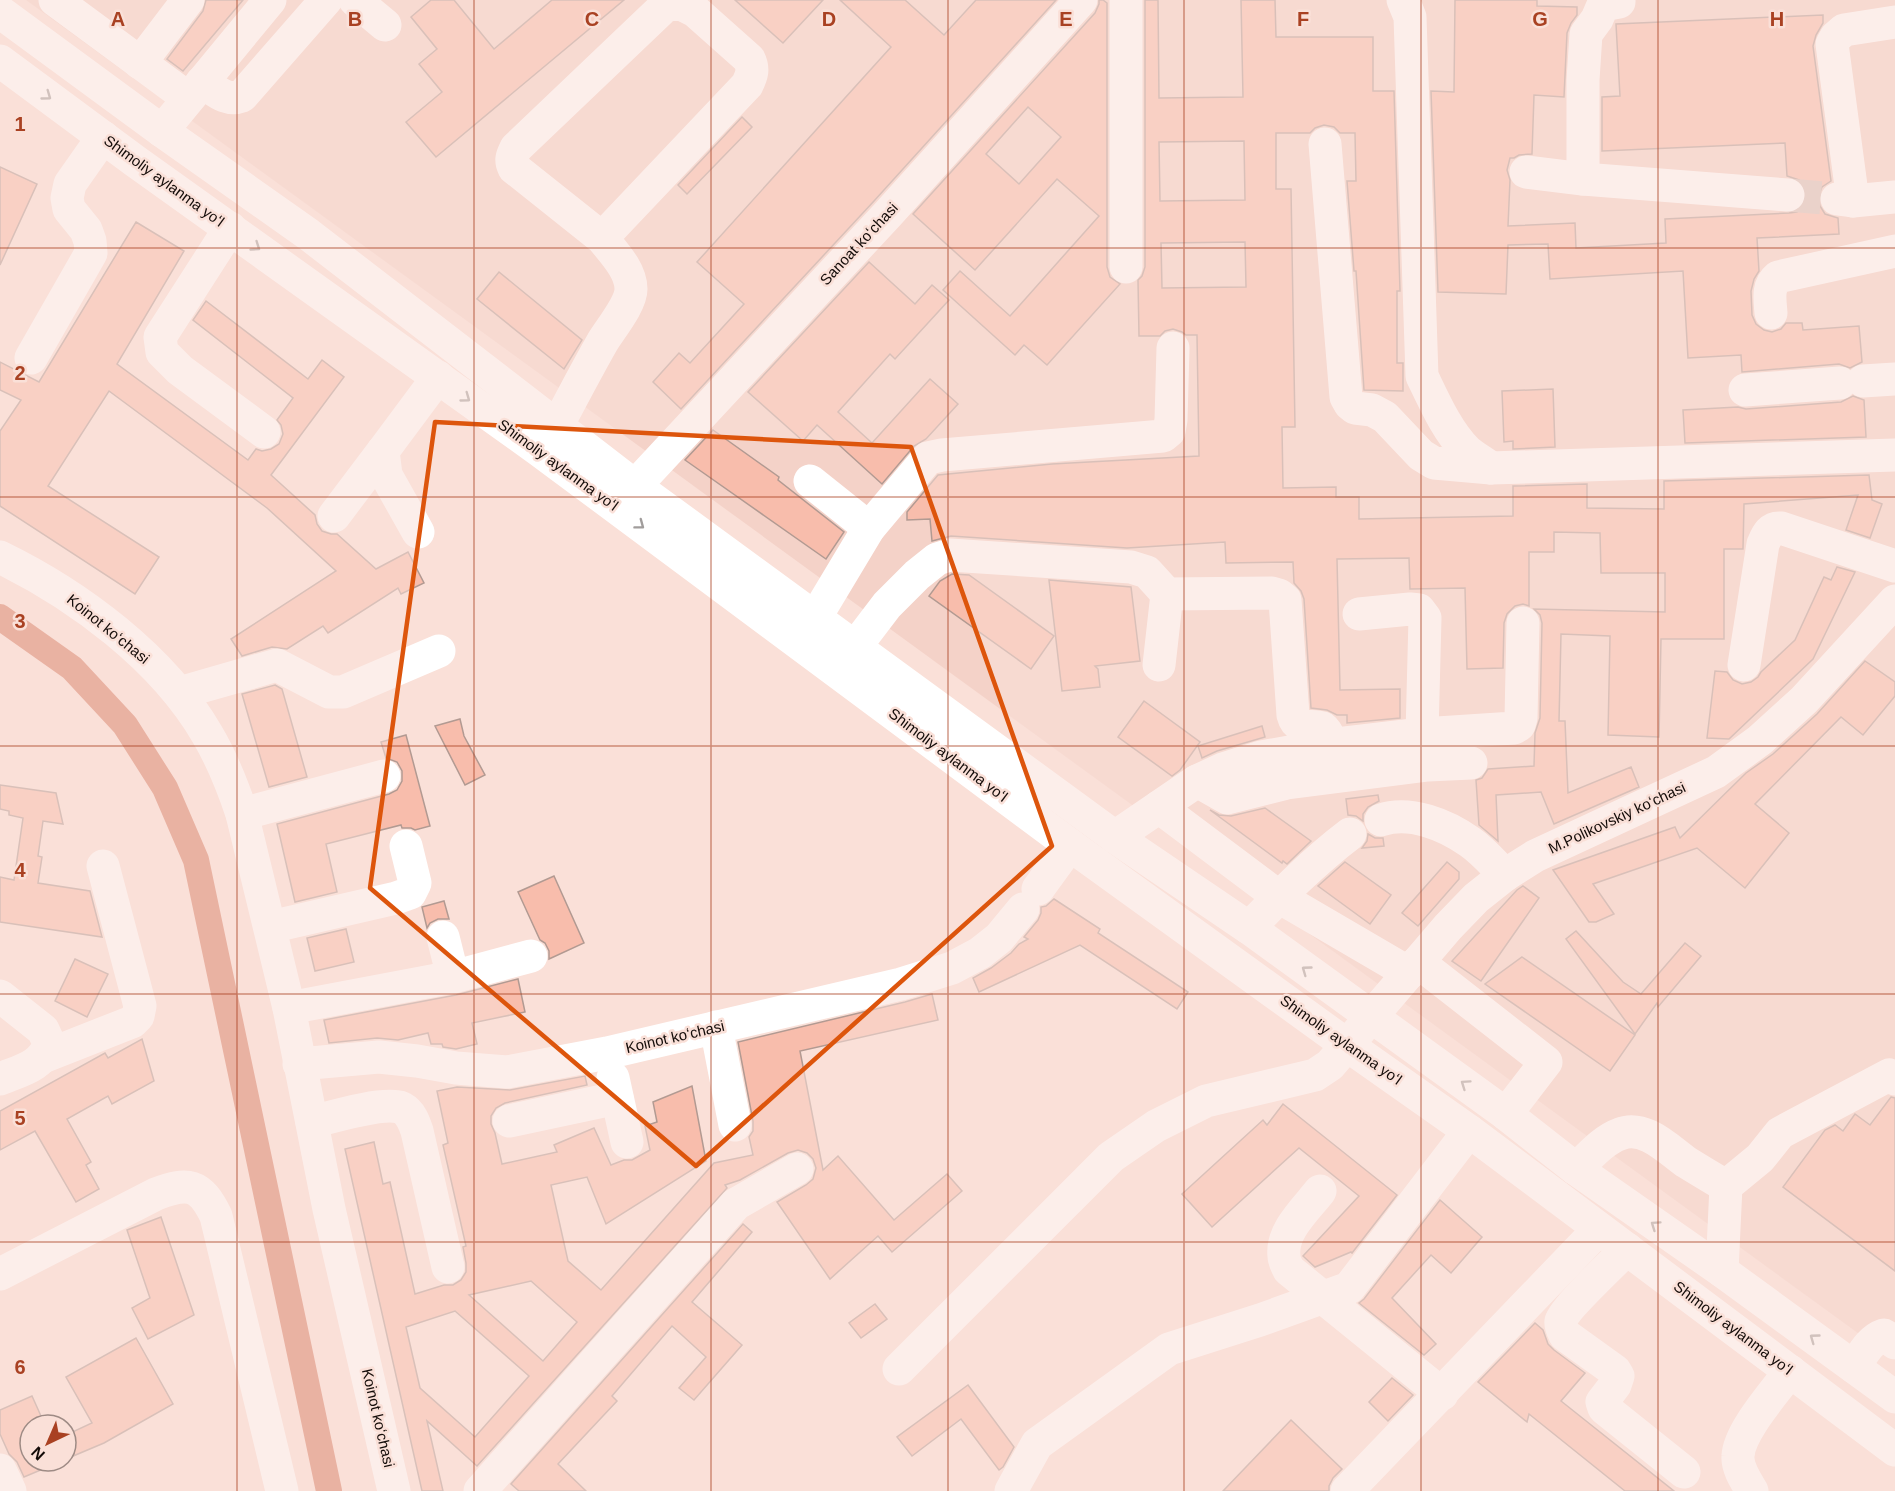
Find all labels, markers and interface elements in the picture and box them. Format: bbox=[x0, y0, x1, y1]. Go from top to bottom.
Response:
text: A bbox=[111, 8, 125, 30]
text: B bbox=[348, 8, 362, 30]
text: C bbox=[585, 8, 599, 30]
text: D bbox=[822, 8, 836, 30]
text: E bbox=[1059, 8, 1073, 30]
text: F bbox=[1297, 8, 1309, 30]
text: G bbox=[1532, 8, 1548, 30]
text: H bbox=[1770, 8, 1784, 30]
one-way arrow bbox=[40, 89, 51, 100]
text: 1 bbox=[14, 113, 26, 135]
street label: Shimoliy aylanma yoʻl bbox=[101, 131, 228, 230]
street label: Sanoat koʻchasi bbox=[816, 199, 901, 288]
one-way arrow bbox=[250, 240, 261, 251]
text: 2 bbox=[14, 362, 26, 384]
one-way arrow bbox=[459, 390, 470, 401]
street label: Shimoliy aylanma yoʻl bbox=[495, 415, 622, 514]
one-way arrow bbox=[634, 518, 645, 529]
street label: Koinot koʻchasi bbox=[64, 590, 153, 667]
text: 3 bbox=[14, 610, 26, 632]
street label: Shimoliy aylanma yoʻl bbox=[886, 704, 1011, 805]
street label: M.Polikovskiy koʻchasi bbox=[1546, 778, 1688, 857]
text: 4 bbox=[14, 859, 26, 881]
one-way arrow bbox=[1302, 967, 1313, 978]
street label: Shimoliy aylanma yoʻl bbox=[1277, 991, 1405, 1088]
street label: Koinot koʻchasi bbox=[624, 1017, 726, 1056]
one-way arrow bbox=[1460, 1080, 1471, 1091]
text: 5 bbox=[14, 1107, 26, 1129]
one-way arrow bbox=[1651, 1221, 1662, 1232]
street label: Shimoliy aylanma yoʻl bbox=[1671, 1277, 1796, 1378]
one-way arrow bbox=[1809, 1334, 1820, 1345]
text: 6 bbox=[14, 1356, 26, 1378]
street label: Koinot koʻchasi bbox=[359, 1367, 398, 1469]
north arrow bbox=[18, 1413, 78, 1473]
text: N bbox=[28, 1443, 48, 1464]

